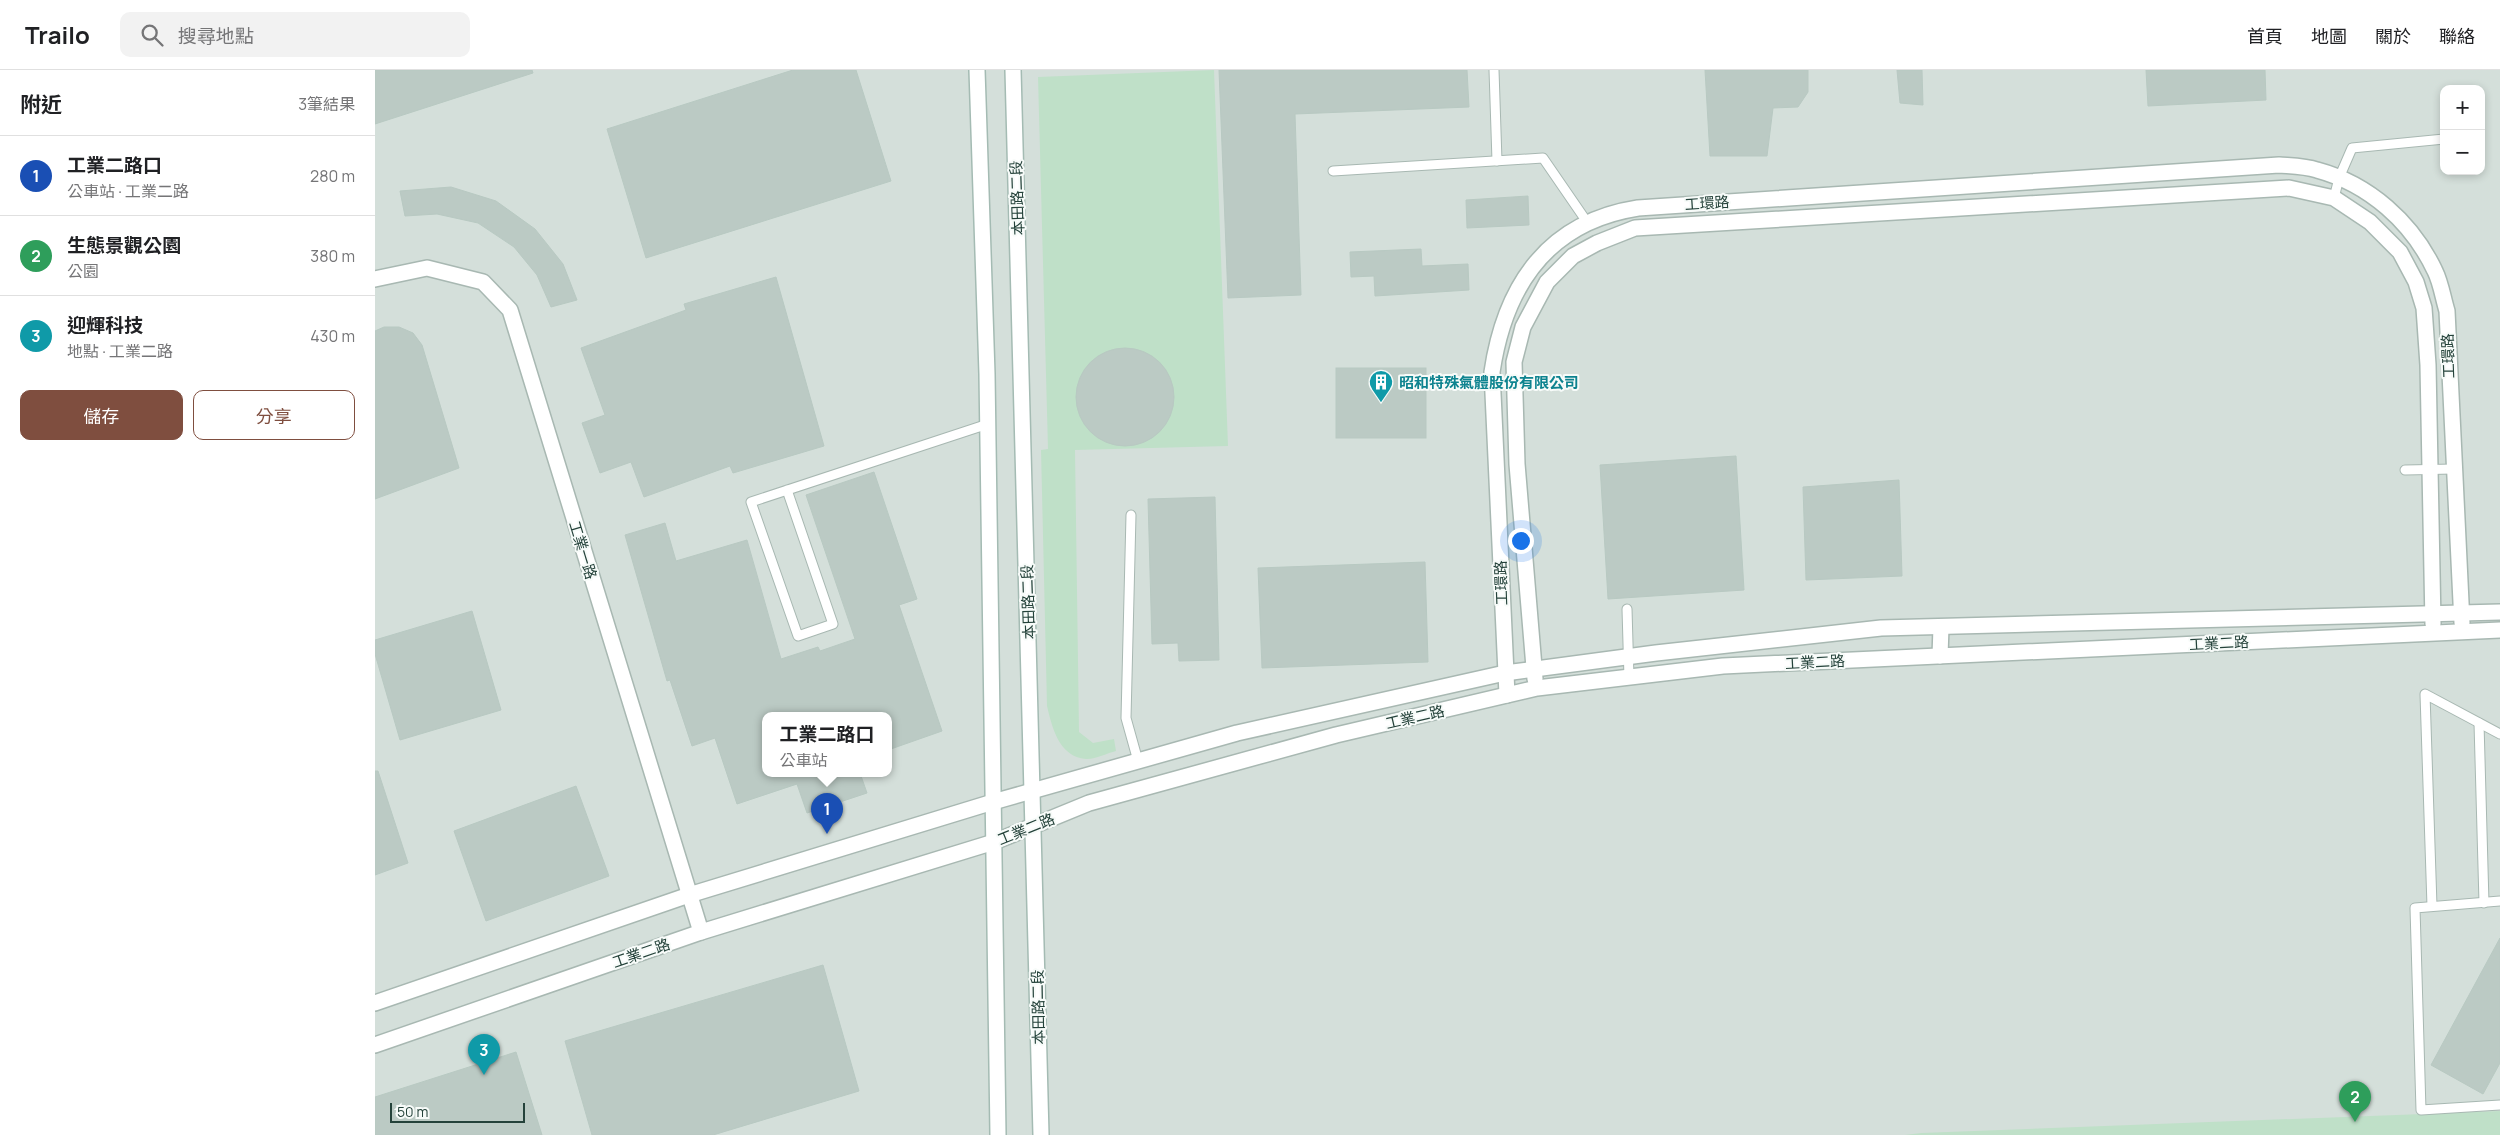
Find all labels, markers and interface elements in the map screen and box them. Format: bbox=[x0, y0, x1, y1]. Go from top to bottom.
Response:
search box bbox=[120, 12, 470, 57]
text: Trailo bbox=[25, 18, 90, 51]
icon: search bbox=[138, 21, 166, 49]
text: 搜尋地點 bbox=[178, 23, 254, 49]
text: 首頁 bbox=[2247, 24, 2283, 48]
text: 地圖 bbox=[2311, 24, 2347, 48]
text: 關於 bbox=[2375, 24, 2411, 48]
text: 聯絡 bbox=[2439, 24, 2475, 48]
map controls bbox=[2440, 85, 2485, 175]
button: + bbox=[2440, 85, 2485, 130]
text: 附近 bbox=[20, 90, 62, 118]
text: 3筆結果 bbox=[298, 93, 355, 115]
button: − bbox=[2440, 130, 2485, 175]
text: 工業二路口 bbox=[67, 152, 162, 178]
street label: 本田路二段 bbox=[1005, 160, 1029, 236]
text: 1 bbox=[32, 165, 40, 187]
text: 280 m bbox=[310, 165, 355, 187]
text: 公車站 · 工業二路 bbox=[67, 180, 189, 202]
street label: 工環路 bbox=[1684, 191, 1730, 215]
text: 生態景觀公園 bbox=[67, 232, 181, 258]
text: 2 bbox=[31, 245, 41, 267]
text: 380 m bbox=[310, 245, 355, 267]
text: 公園 bbox=[67, 260, 99, 282]
text: 迎輝科技 bbox=[67, 312, 143, 338]
text: 3 bbox=[31, 325, 41, 347]
text: 430 m bbox=[310, 325, 355, 347]
street label: 工環路 bbox=[2437, 333, 2459, 379]
text: 地點 · 工業二路 bbox=[67, 340, 173, 362]
building icon: 昭和特殊氣體股份有限公司 bbox=[1368, 369, 1394, 403]
place label: 昭和特殊氣體股份有限公司 bbox=[1399, 372, 1579, 393]
button: 儲存 bbox=[20, 390, 183, 440]
button: 分享 bbox=[193, 390, 355, 440]
street label: 工業一路 bbox=[564, 518, 602, 582]
your location bbox=[1508, 528, 1534, 554]
street label: 工環路 bbox=[1490, 560, 1512, 606]
street label: 本田路二段 bbox=[1016, 564, 1040, 640]
street label: 工業二路 bbox=[2188, 631, 2250, 655]
street label: 工業二路 bbox=[1784, 650, 1846, 674]
street label: 工業二路 bbox=[1383, 700, 1447, 734]
popup bbox=[762, 712, 892, 777]
text: 工業二路口 bbox=[779, 721, 875, 747]
text: 公車站 bbox=[779, 749, 828, 771]
pin: 1 bbox=[811, 793, 843, 834]
street label: 工業二路 bbox=[994, 808, 1058, 850]
street label: 工業二路 bbox=[609, 933, 673, 973]
street label: 本田路二段 bbox=[1027, 969, 1049, 1045]
pin: 3 bbox=[468, 1034, 500, 1075]
pin: 2 bbox=[2339, 1081, 2371, 1122]
scale bar bbox=[390, 1100, 525, 1123]
text: 50 m bbox=[397, 1102, 428, 1121]

